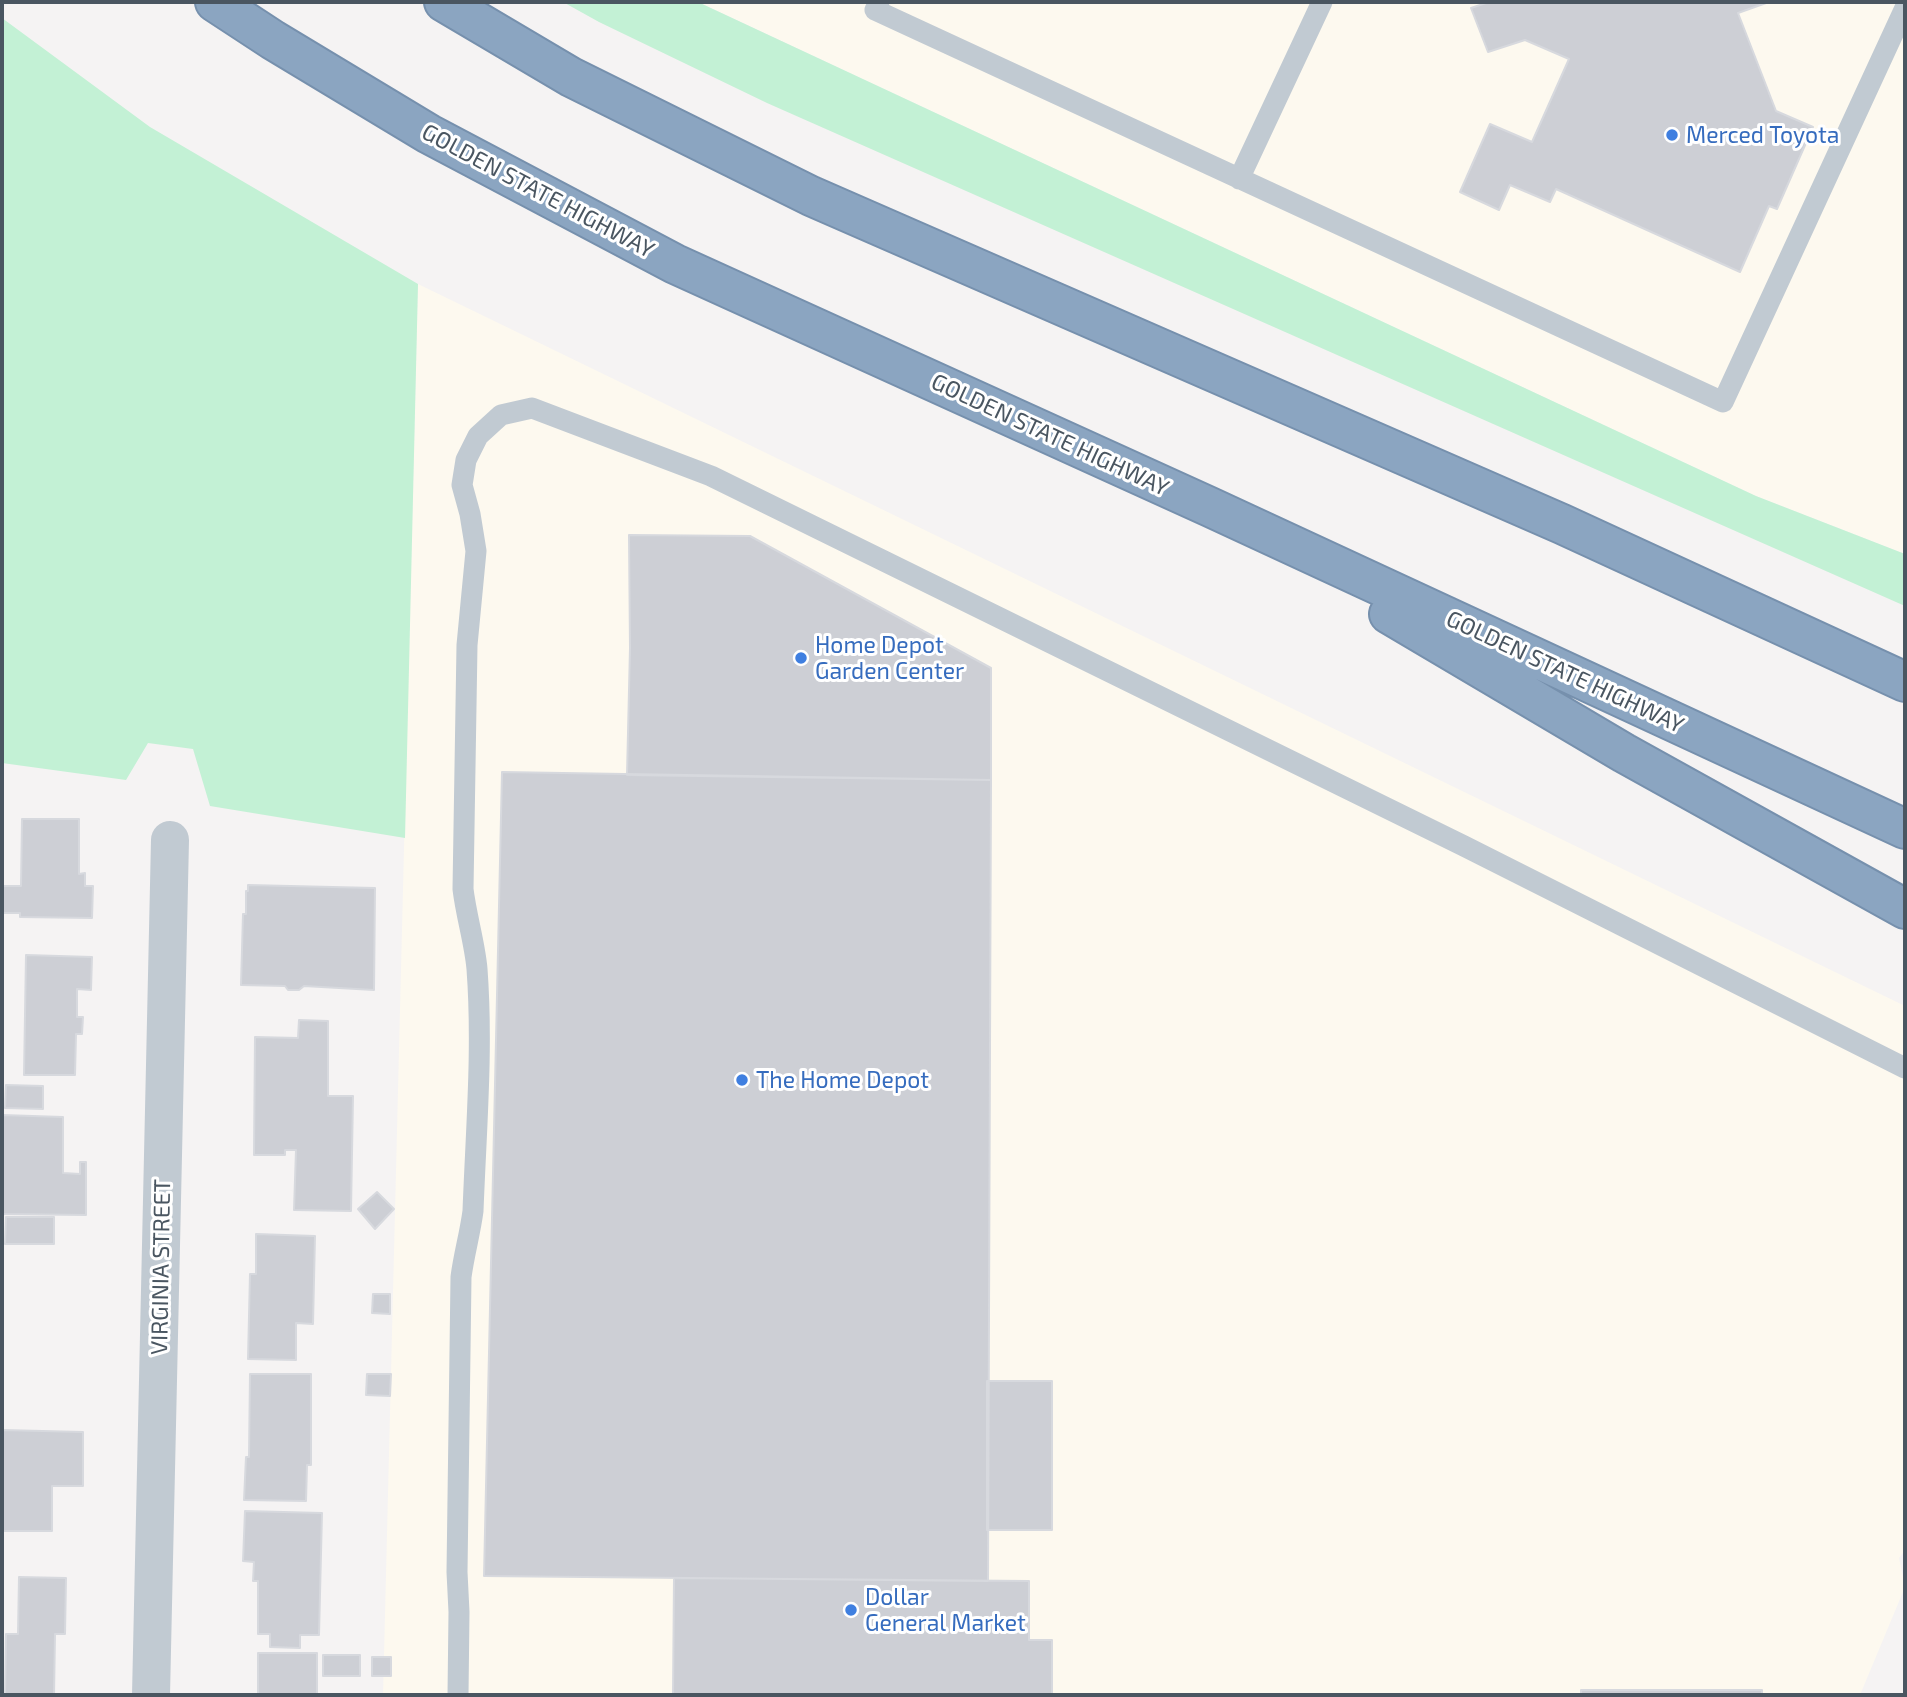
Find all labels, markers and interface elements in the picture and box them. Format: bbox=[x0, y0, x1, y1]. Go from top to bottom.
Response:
street label: GOLDEN STATE HIGHWAY bbox=[417, 118, 659, 264]
place label: Merced Toyota bbox=[1686, 121, 1839, 149]
marker: Merced Toyota bbox=[1664, 127, 1680, 143]
street label: GOLDEN STATE HIGHWAY bbox=[927, 368, 1173, 502]
street label: GOLDEN STATE HIGHWAY bbox=[1442, 605, 1688, 739]
place label: Home Depot Garden Center bbox=[815, 631, 964, 685]
marker: Home Depot Garden Center bbox=[793, 650, 809, 666]
place label: The Home Depot bbox=[756, 1066, 929, 1094]
marker: The Home Depot bbox=[734, 1072, 750, 1088]
street label: VIRGINIA STREET bbox=[146, 1179, 176, 1355]
place label: Dollar General Market bbox=[865, 1583, 1026, 1637]
marker: Dollar General Market bbox=[843, 1602, 859, 1618]

